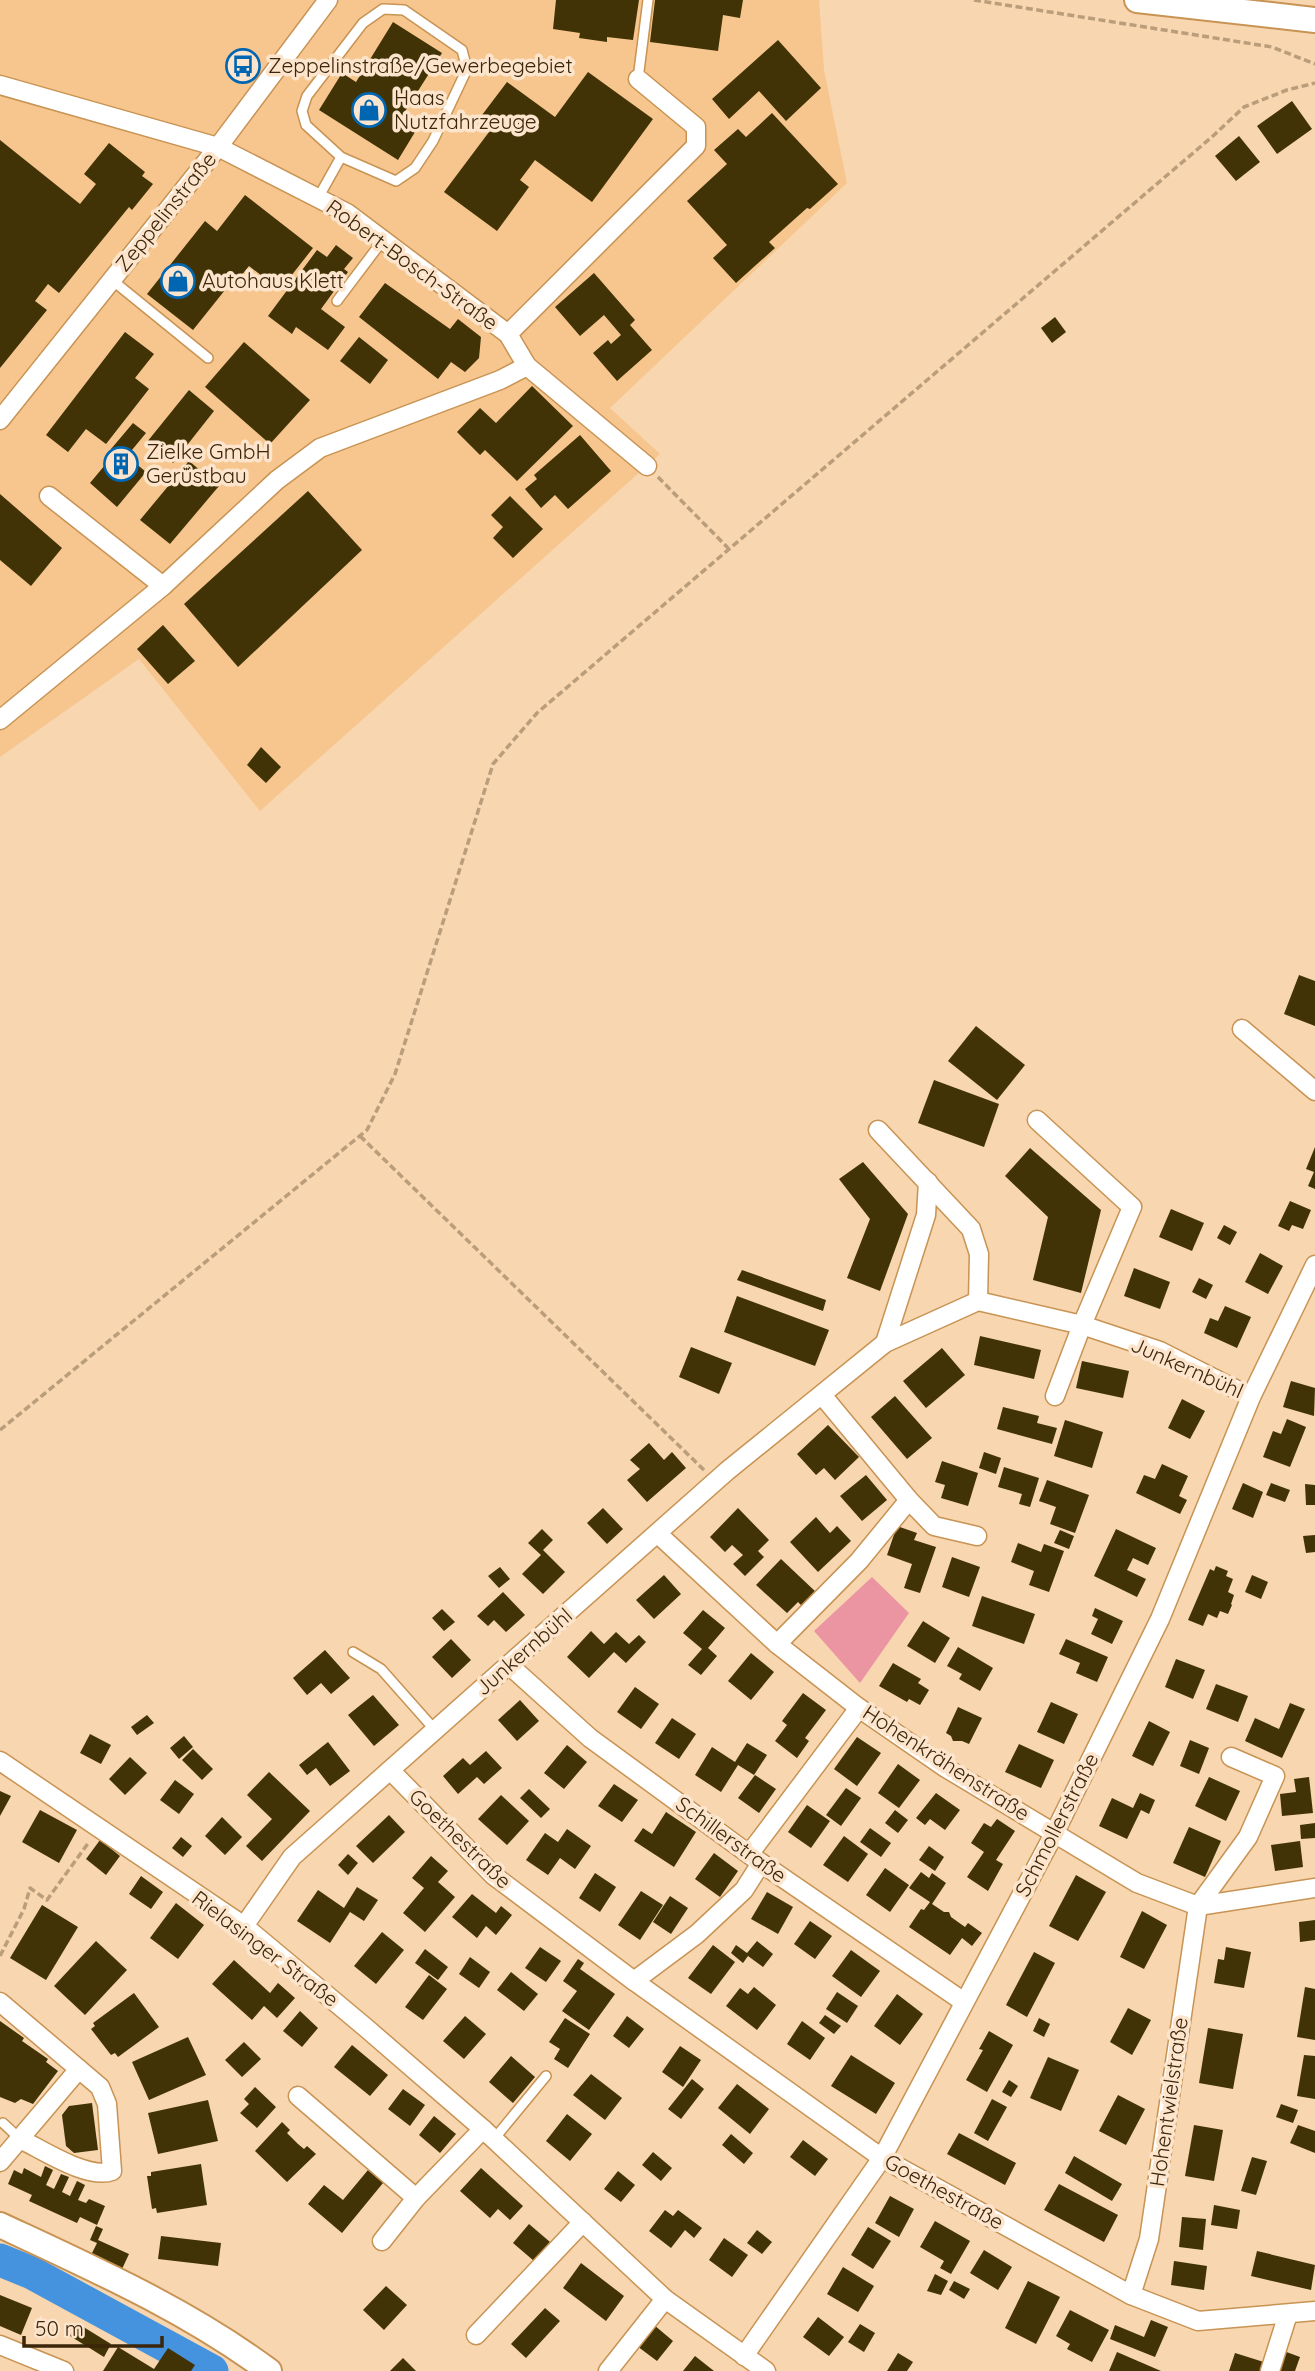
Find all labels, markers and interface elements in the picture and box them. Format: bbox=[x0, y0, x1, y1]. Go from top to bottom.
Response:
bus stop icon: Zeppelinstraße/Gewerbegebiet bbox=[224, 47, 262, 85]
place label: Zeppelinstraße/Gewerbegebiet bbox=[268, 52, 573, 78]
place label: Haas Nutzfahrzeuge bbox=[394, 84, 537, 134]
shop icon: Haas Nutzfahrzeuge bbox=[350, 91, 388, 129]
street label: Zeppelinstraße bbox=[109, 146, 221, 276]
street label: Robert-Bosch-Straße bbox=[322, 193, 504, 335]
shop icon: Autohaus Klett bbox=[159, 262, 197, 300]
place label: Autohaus Klett bbox=[202, 267, 344, 293]
place label: Zielke GmbH Gerüstbau bbox=[146, 438, 271, 488]
building icon: Zielke GmbH Gerüstbau bbox=[102, 445, 140, 483]
street label: Junkernbühl bbox=[1127, 1331, 1248, 1403]
street label: Junkernbühl bbox=[469, 1602, 577, 1701]
street label: Hohenkrähenstraße bbox=[858, 1699, 1035, 1826]
street label: Schmollerstraße bbox=[1009, 1748, 1104, 1901]
street label: Goethestraße bbox=[404, 1783, 517, 1894]
street label: Schillerstraße bbox=[671, 1790, 792, 1888]
street label: Rielasinger Straße bbox=[187, 1885, 344, 2012]
street label: Hohentwielstraße bbox=[1143, 2015, 1193, 2188]
street label: Goethestraße bbox=[880, 2148, 1009, 2235]
scale bar bbox=[24, 2304, 163, 2348]
text: 50 m bbox=[35, 2315, 84, 2341]

